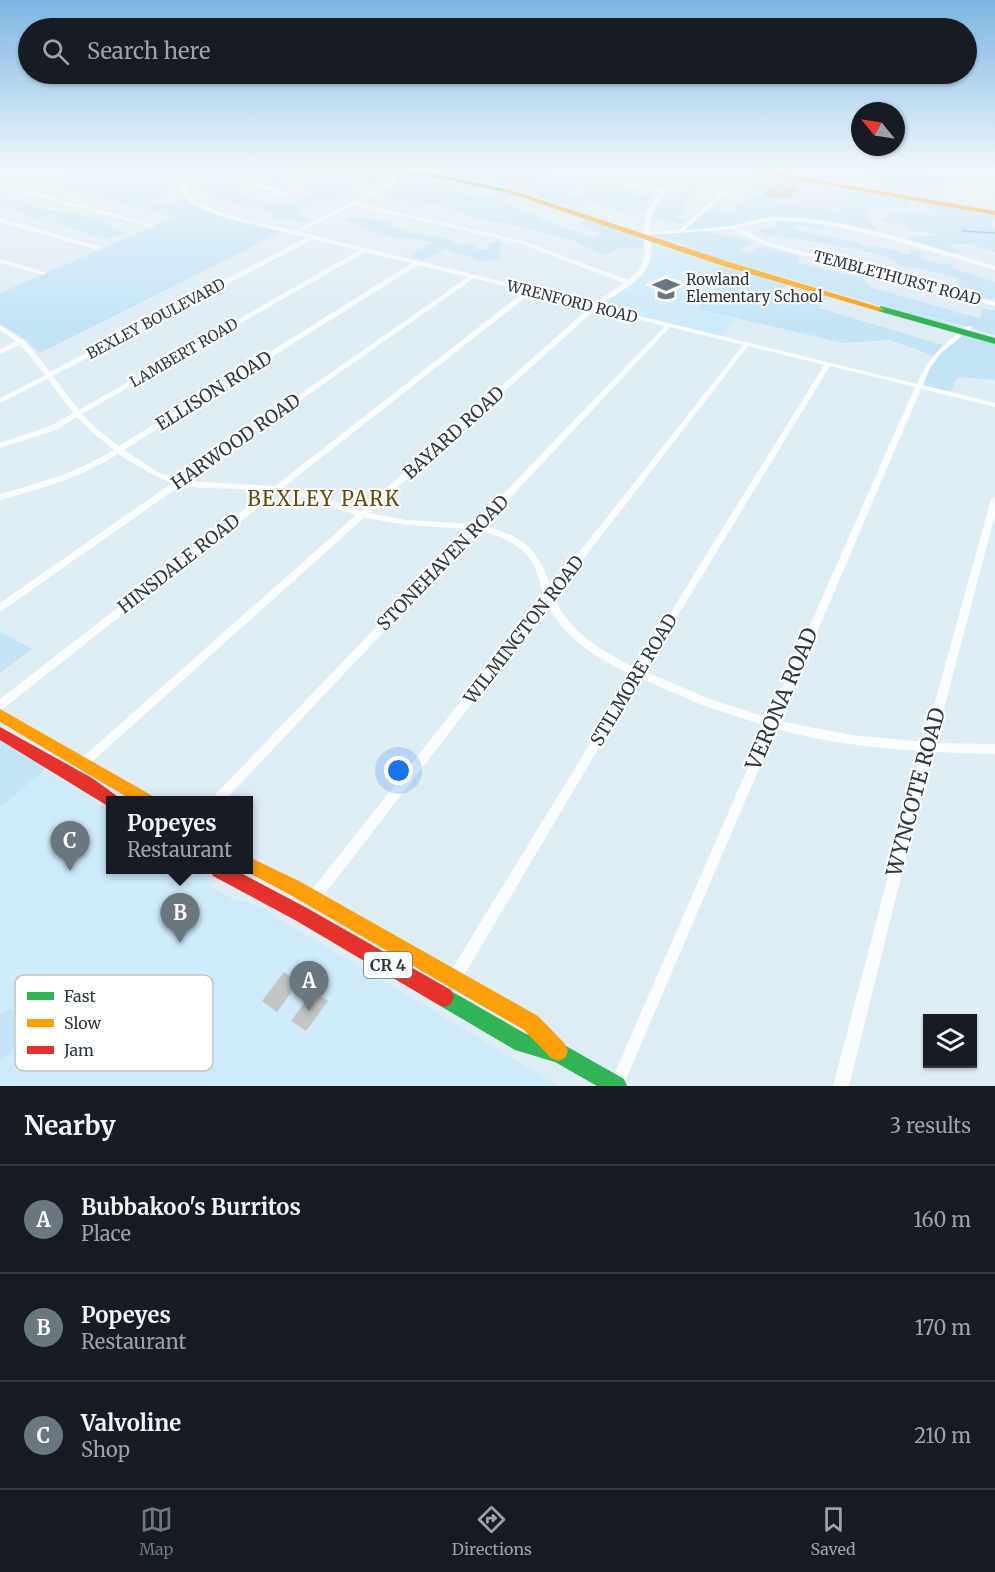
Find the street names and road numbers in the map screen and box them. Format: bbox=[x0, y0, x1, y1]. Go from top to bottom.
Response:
street label: TEMBLETHURST ROAD bbox=[811, 246, 983, 309]
street label: BEXLEY BOULEVARD bbox=[83, 274, 228, 363]
street label: WRENFORD ROAD bbox=[504, 276, 640, 327]
street label: LAMBERT ROAD bbox=[126, 314, 241, 391]
street label: ELLISON ROAD bbox=[151, 346, 276, 435]
street label: BAYARD ROAD bbox=[398, 381, 509, 484]
street label: HARWOOD ROAD bbox=[167, 388, 305, 495]
street label: STONEHAVEN ROAD bbox=[372, 490, 513, 635]
street label: HINSDALE ROAD bbox=[113, 509, 244, 618]
street label: WILMINGTON ROAD bbox=[458, 551, 589, 709]
street label: STILMORE ROAD bbox=[585, 609, 682, 750]
street label: VERONA ROAD bbox=[739, 623, 824, 775]
street label: WYNCOTE ROAD bbox=[880, 704, 951, 880]
road number: CR 4 bbox=[364, 952, 412, 978]

